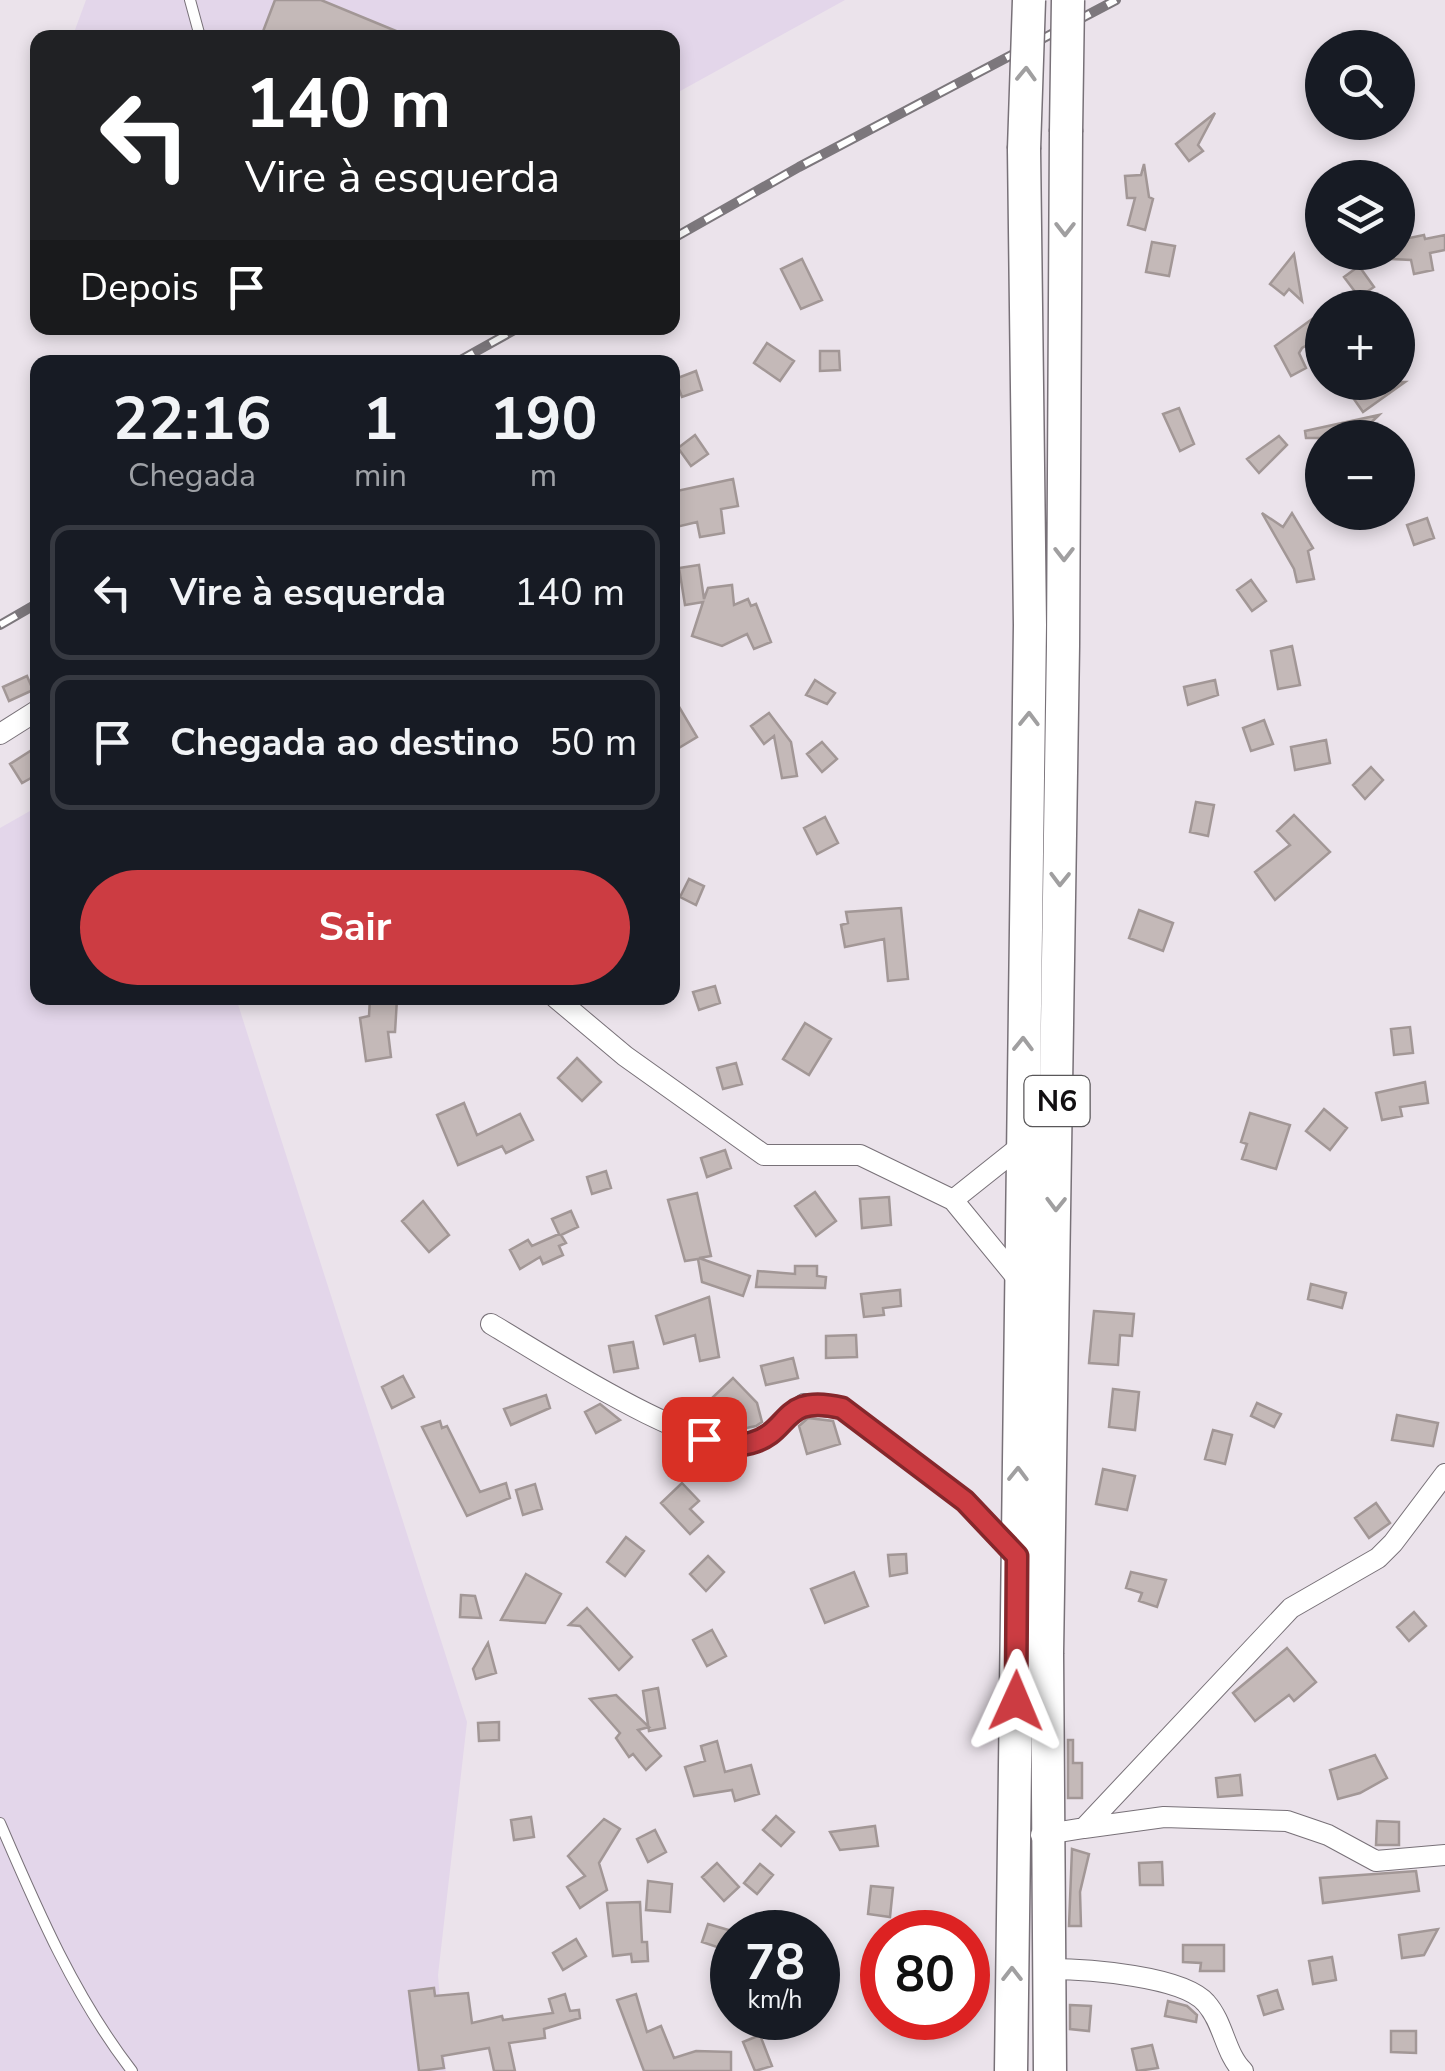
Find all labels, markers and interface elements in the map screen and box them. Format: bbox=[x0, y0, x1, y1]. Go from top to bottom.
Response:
map controls bbox=[1305, 30, 1415, 530]
button: search bbox=[1305, 30, 1415, 140]
text: 140 m bbox=[245, 56, 451, 152]
one-way arrow bbox=[1016, 66, 1037, 82]
icon: left bbox=[80, 70, 210, 200]
text: Vire à esquerda bbox=[245, 147, 560, 208]
button: layers bbox=[1305, 160, 1415, 270]
one-way arrow bbox=[1054, 222, 1076, 238]
icon: arrive bbox=[219, 260, 274, 315]
text: Depois bbox=[80, 262, 199, 313]
button: + bbox=[1305, 290, 1415, 400]
text: 22:16 bbox=[113, 378, 271, 460]
text: 1 bbox=[362, 378, 398, 460]
text: 190 bbox=[489, 378, 597, 460]
button: − bbox=[1305, 420, 1415, 530]
text: Chegada bbox=[128, 454, 256, 497]
text: min bbox=[354, 454, 407, 497]
text: m bbox=[530, 454, 557, 497]
one-way arrow bbox=[1053, 548, 1075, 563]
icon: left bbox=[85, 565, 140, 620]
text: Vire à esquerda bbox=[170, 567, 446, 618]
text: 140 m bbox=[514, 567, 625, 618]
one-way arrow bbox=[1018, 710, 1039, 726]
icon: arrive bbox=[85, 715, 140, 770]
text: Chegada ao destino bbox=[170, 717, 519, 768]
text: 50 m bbox=[549, 717, 637, 768]
button: Sair bbox=[80, 870, 630, 985]
one-way arrow bbox=[1049, 872, 1071, 888]
one-way arrow bbox=[1013, 1035, 1034, 1051]
road number: N6 bbox=[1024, 1076, 1090, 1126]
one-way arrow bbox=[1045, 1198, 1067, 1213]
pin bbox=[662, 1397, 747, 1482]
icon: arrive bbox=[677, 1412, 732, 1467]
one-way arrow bbox=[1008, 1465, 1029, 1481]
position arrow bbox=[964, 1649, 1068, 1753]
speed limit sign: 80 bbox=[860, 1910, 990, 2040]
text: 78 bbox=[745, 1928, 805, 1997]
one-way arrow bbox=[1001, 1965, 1022, 1981]
text: km/h bbox=[747, 1983, 803, 2017]

